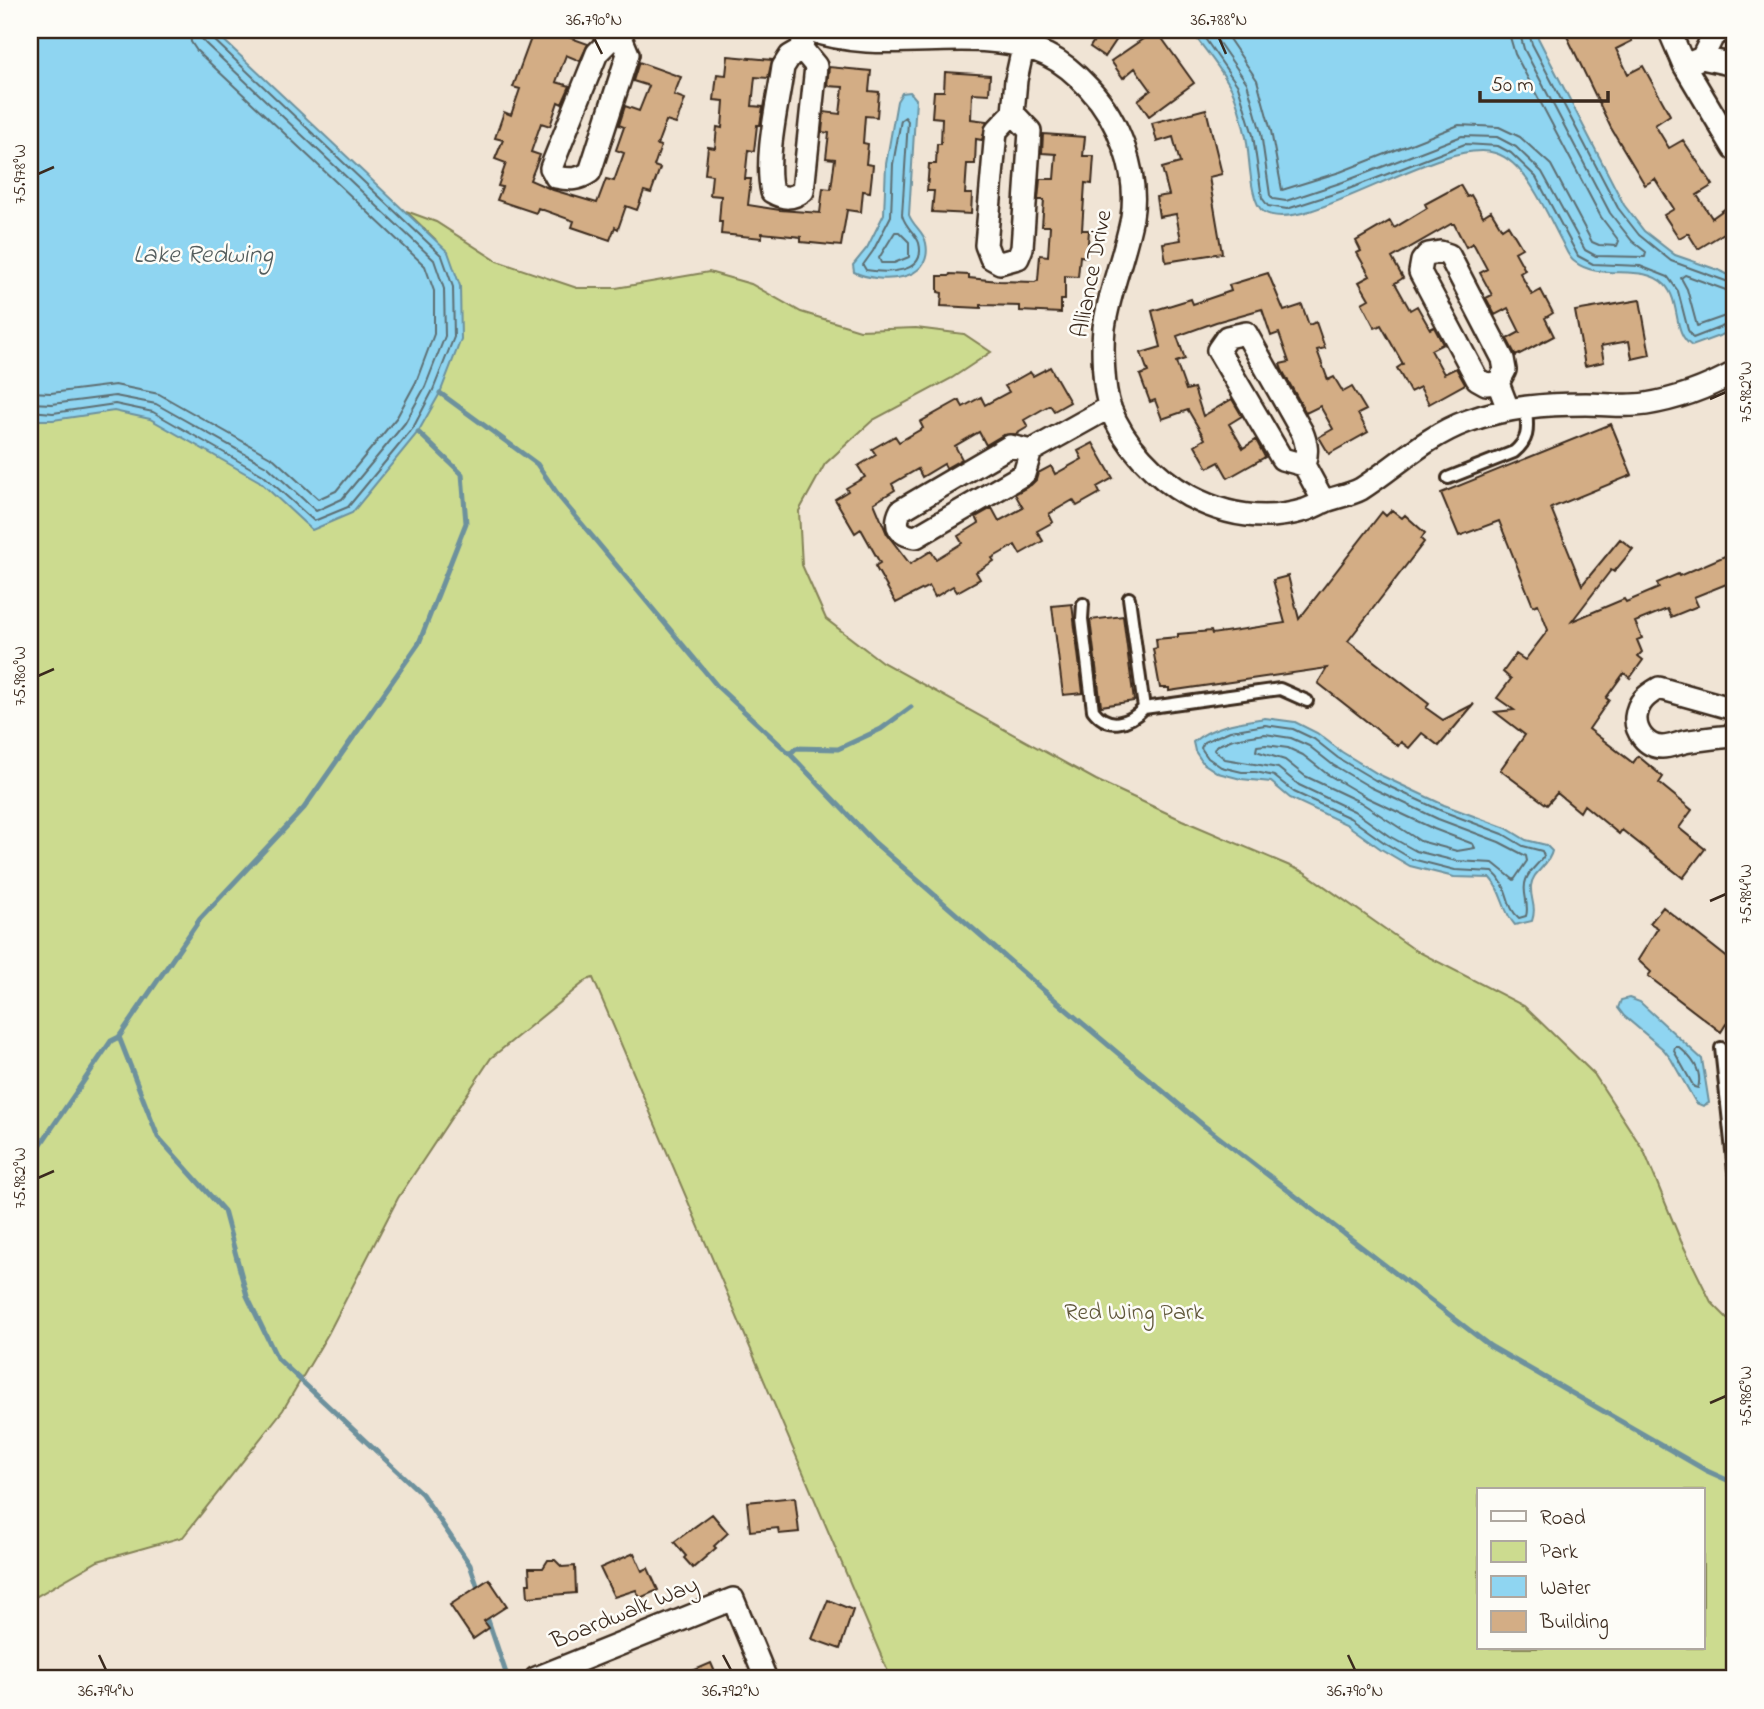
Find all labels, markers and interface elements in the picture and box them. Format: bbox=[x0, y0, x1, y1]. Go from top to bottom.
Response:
text: 36.790°N bbox=[566, 8, 622, 34]
text: 36.788°N bbox=[1191, 8, 1247, 34]
scale bar bbox=[1480, 60, 1608, 104]
text: 50 m bbox=[1491, 71, 1534, 101]
text: 75.978°W bbox=[8, 144, 34, 204]
street label: Alliance Drive bbox=[1063, 207, 1123, 341]
water label: Lake Redwing bbox=[133, 237, 274, 275]
text: 75.982°W bbox=[1734, 361, 1760, 423]
text: 75.980°W bbox=[8, 646, 34, 706]
text: 75.984°W bbox=[1734, 864, 1760, 924]
text: 75.982°W bbox=[8, 1147, 34, 1209]
park label: Red Wing Park bbox=[1064, 1296, 1204, 1331]
text: 75.986°W bbox=[1734, 1366, 1760, 1426]
legend bbox=[1477, 1488, 1704, 1650]
text: Road bbox=[1540, 1504, 1586, 1534]
text: Park bbox=[1540, 1538, 1579, 1568]
street label: Boardwalk Way bbox=[545, 1568, 705, 1661]
text: Water bbox=[1540, 1574, 1591, 1604]
text: Building bbox=[1539, 1608, 1609, 1640]
text: 36.794°N bbox=[78, 1679, 134, 1705]
text: 36.792°N bbox=[702, 1679, 760, 1705]
text: 36.790°N bbox=[1327, 1679, 1383, 1705]

